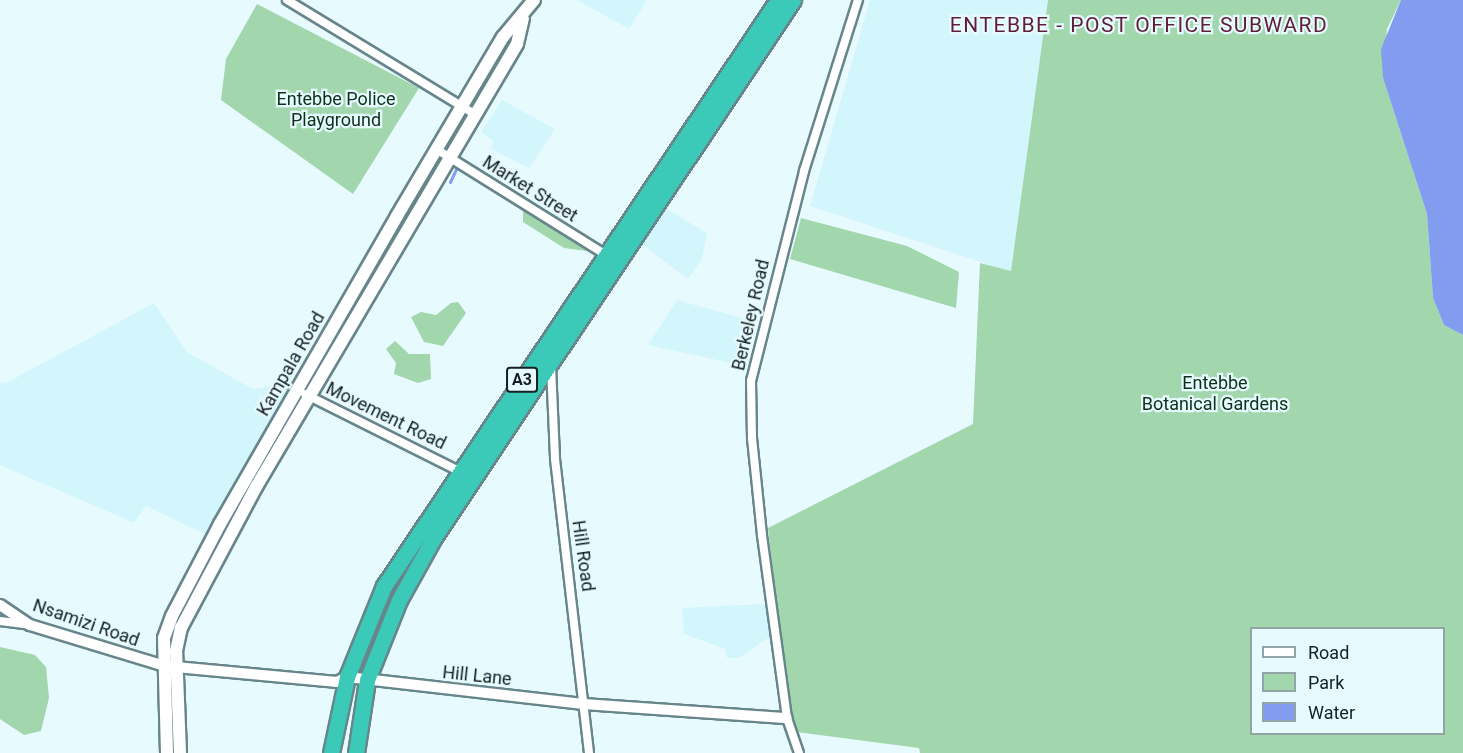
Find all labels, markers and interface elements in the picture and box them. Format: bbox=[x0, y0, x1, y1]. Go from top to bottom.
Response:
district label: ENTEBBE - POST OFFICE SUBWARD bbox=[950, 12, 1328, 38]
park label: Entebbe Police Playground bbox=[276, 89, 396, 132]
street label: Market Street bbox=[479, 151, 581, 227]
street label: Berkeley Road bbox=[728, 257, 774, 373]
street label: Kampala Road bbox=[252, 308, 330, 420]
road number: A3 bbox=[506, 367, 538, 393]
park label: Entebbe Botanical Gardens bbox=[1142, 373, 1288, 416]
street label: Movement Road bbox=[322, 378, 450, 454]
street label: Hill Road bbox=[567, 519, 599, 593]
street label: Nsamizi Road bbox=[30, 595, 142, 651]
legend bbox=[1250, 627, 1445, 735]
text: Road bbox=[1308, 642, 1349, 663]
street label: Hill Lane bbox=[441, 662, 513, 690]
text: Park bbox=[1308, 672, 1344, 693]
text: Water bbox=[1308, 702, 1355, 723]

